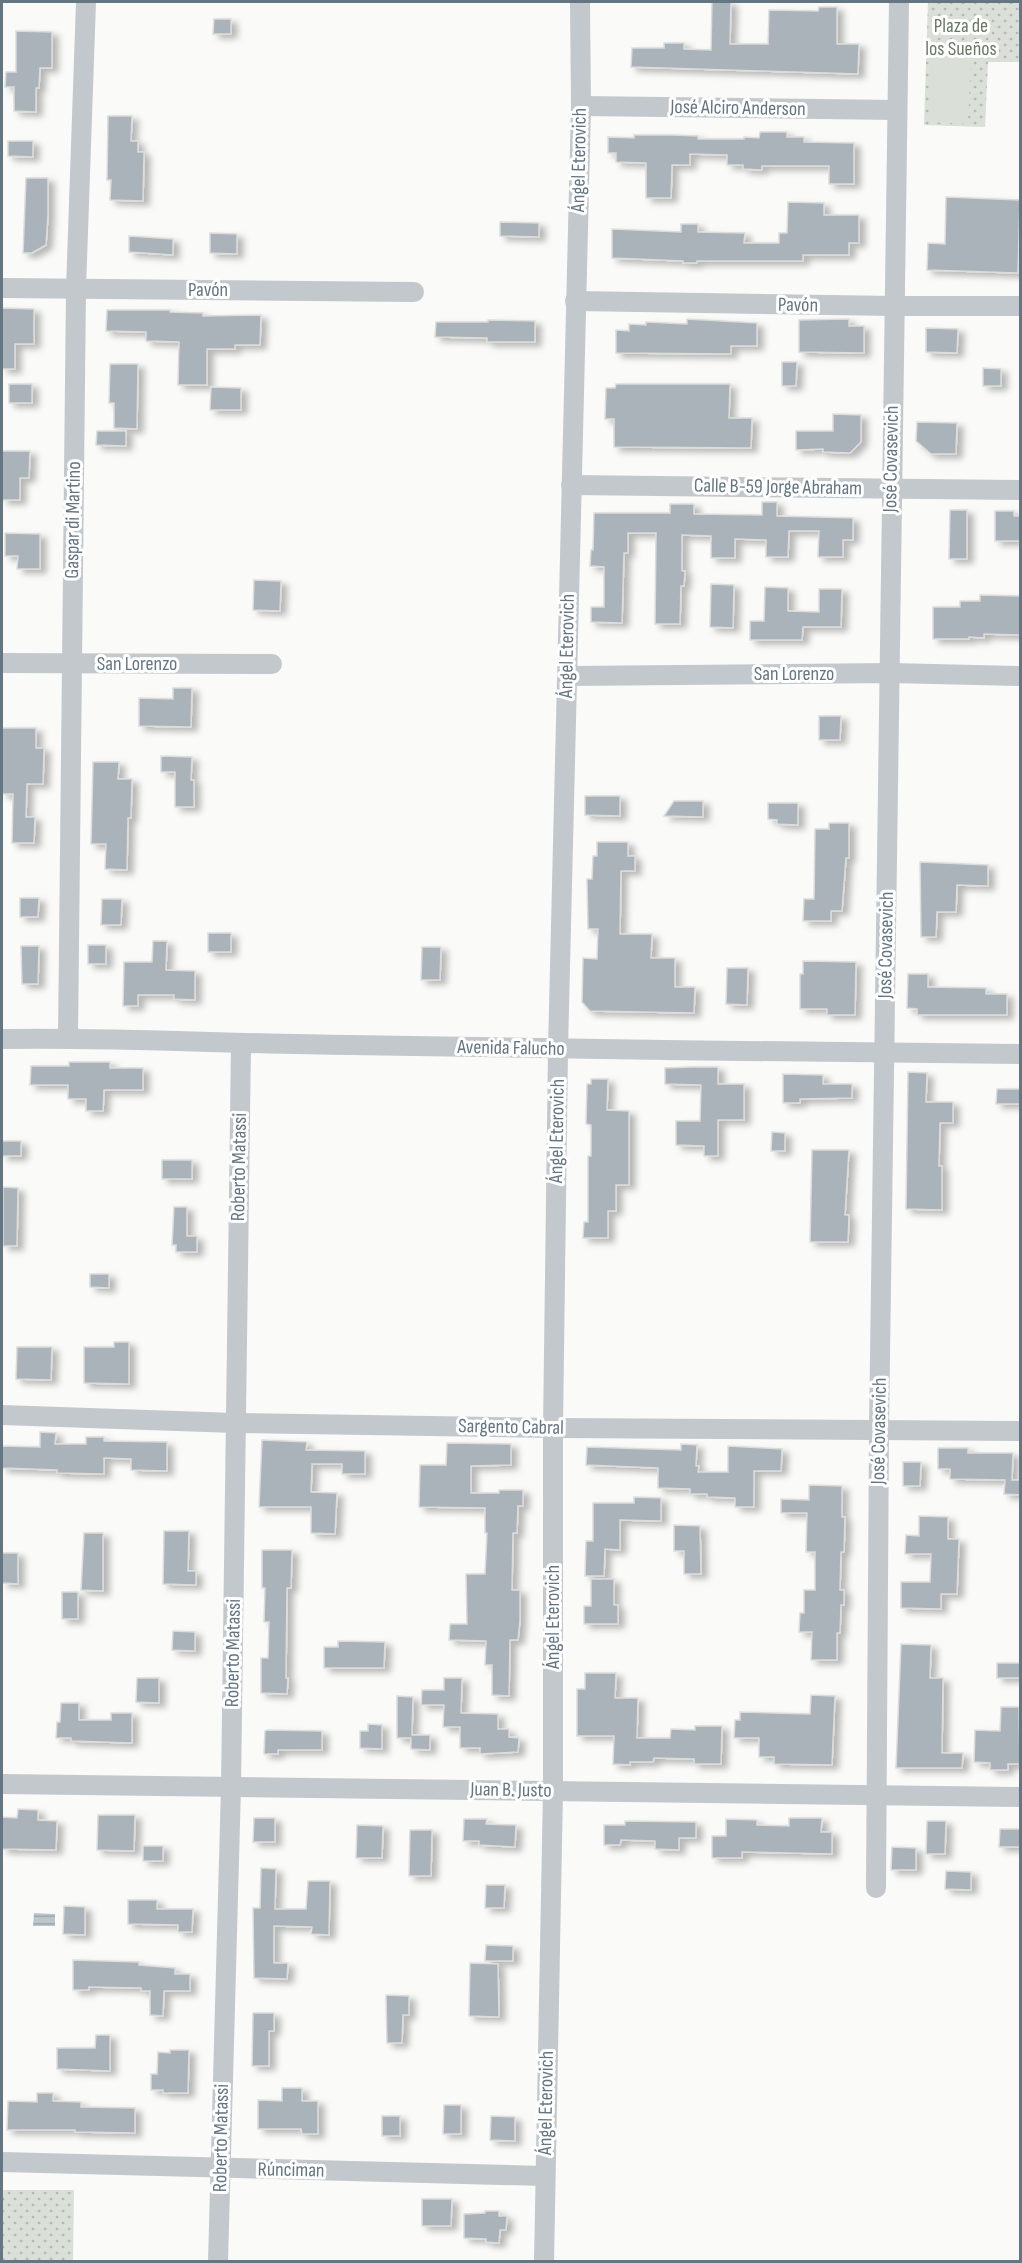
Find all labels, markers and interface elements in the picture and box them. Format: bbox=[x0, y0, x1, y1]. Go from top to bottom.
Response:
park label: Plaza de los Sueños bbox=[925, 14, 997, 61]
street label: José Alciro Anderson bbox=[669, 95, 806, 121]
street label: Ángel Eterovich bbox=[566, 108, 592, 213]
street label: Pavón bbox=[188, 278, 228, 302]
street label: Pavón bbox=[778, 293, 818, 317]
street label: José Covasevich bbox=[878, 405, 904, 514]
street label: Gaspar di Martino bbox=[60, 461, 86, 579]
street label: Calle B-59 Jorge Abraham bbox=[694, 474, 862, 500]
street label: Ángel Eterovich bbox=[554, 594, 580, 699]
street label: San Lorenzo bbox=[97, 652, 177, 676]
street label: San Lorenzo bbox=[754, 662, 834, 686]
street label: José Covasevich bbox=[873, 891, 899, 1000]
street label: Avenida Falucho bbox=[456, 1035, 565, 1061]
street label: Ángel Eterovich bbox=[544, 1079, 570, 1184]
street label: Roberto Matassi bbox=[226, 1113, 252, 1221]
street label: José Covasevich bbox=[866, 1377, 892, 1486]
street label: Sargento Cabral bbox=[458, 1414, 564, 1440]
street label: Ángel Eterovich bbox=[541, 1565, 565, 1670]
street label: Roberto Matassi bbox=[220, 1599, 246, 1707]
street label: Juan B. Justo bbox=[469, 1777, 552, 1803]
street label: Ángel Eterovich bbox=[533, 2051, 559, 2156]
street label: Roberto Matassi bbox=[208, 2084, 234, 2192]
street label: Rúnciman bbox=[257, 2157, 325, 2183]

